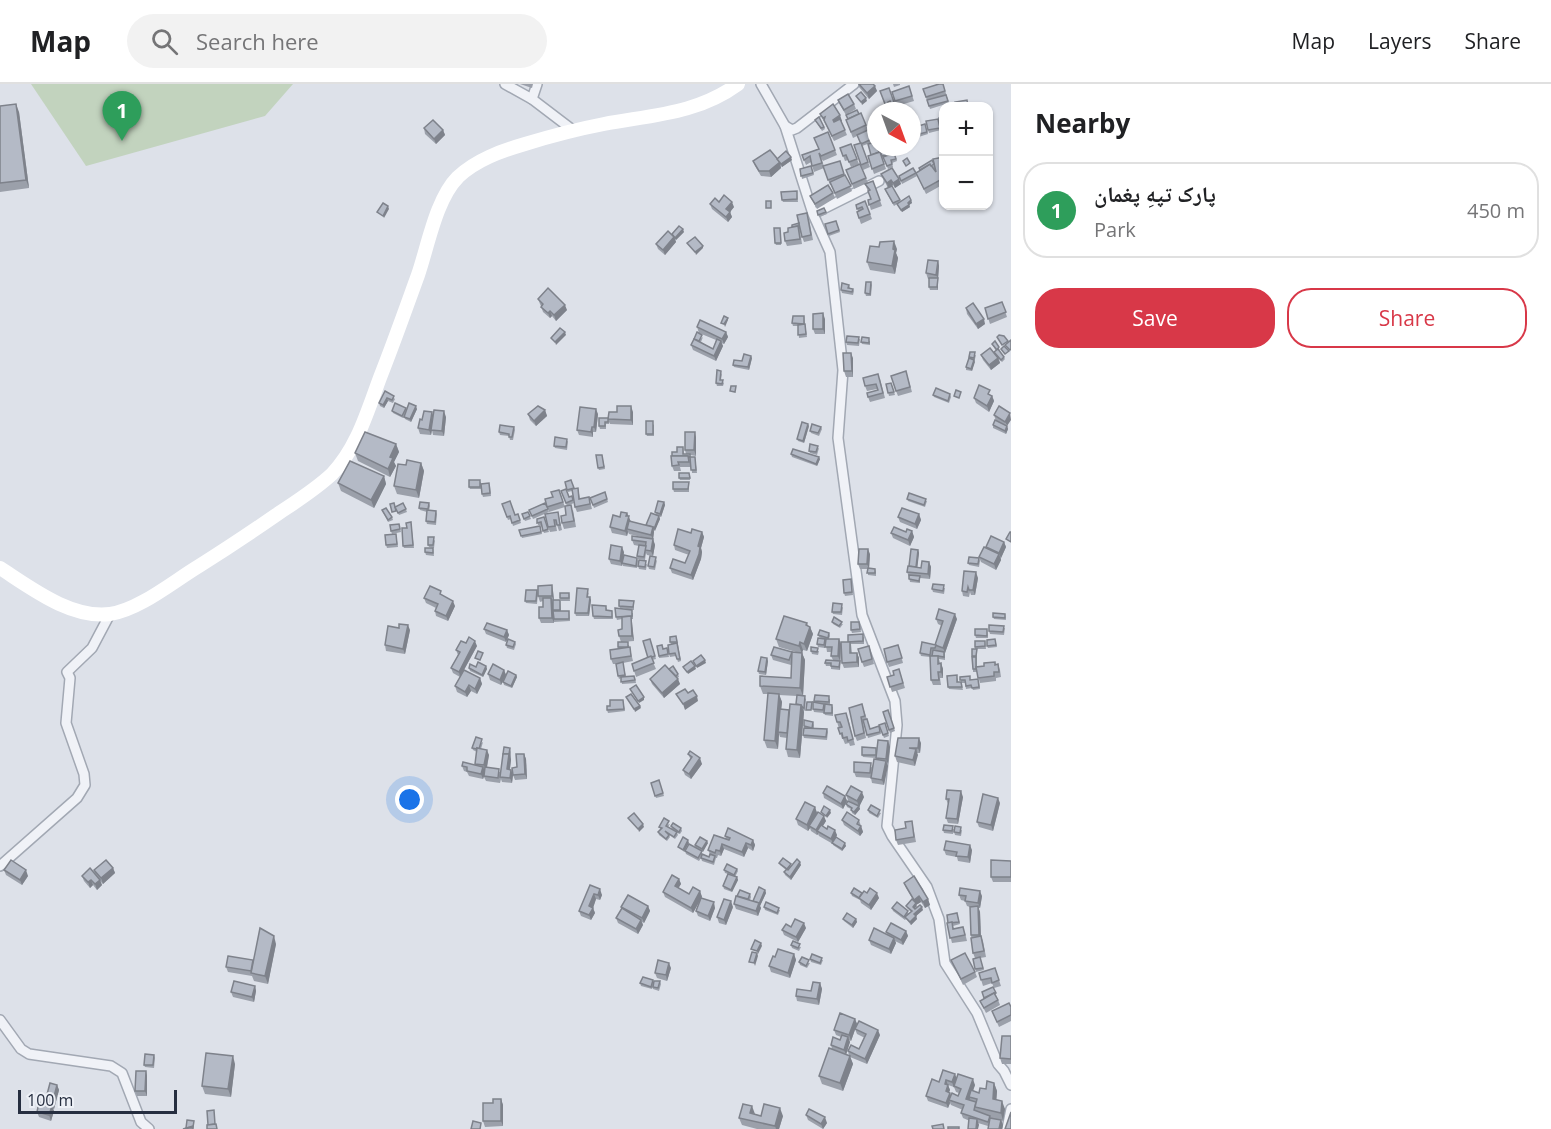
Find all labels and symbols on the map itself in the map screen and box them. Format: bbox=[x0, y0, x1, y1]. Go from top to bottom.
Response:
pin: 1 bbox=[102, 92, 142, 141]
north arrow bbox=[867, 102, 921, 156]
your location bbox=[395, 785, 424, 814]
scale bar bbox=[18, 1087, 177, 1114]

